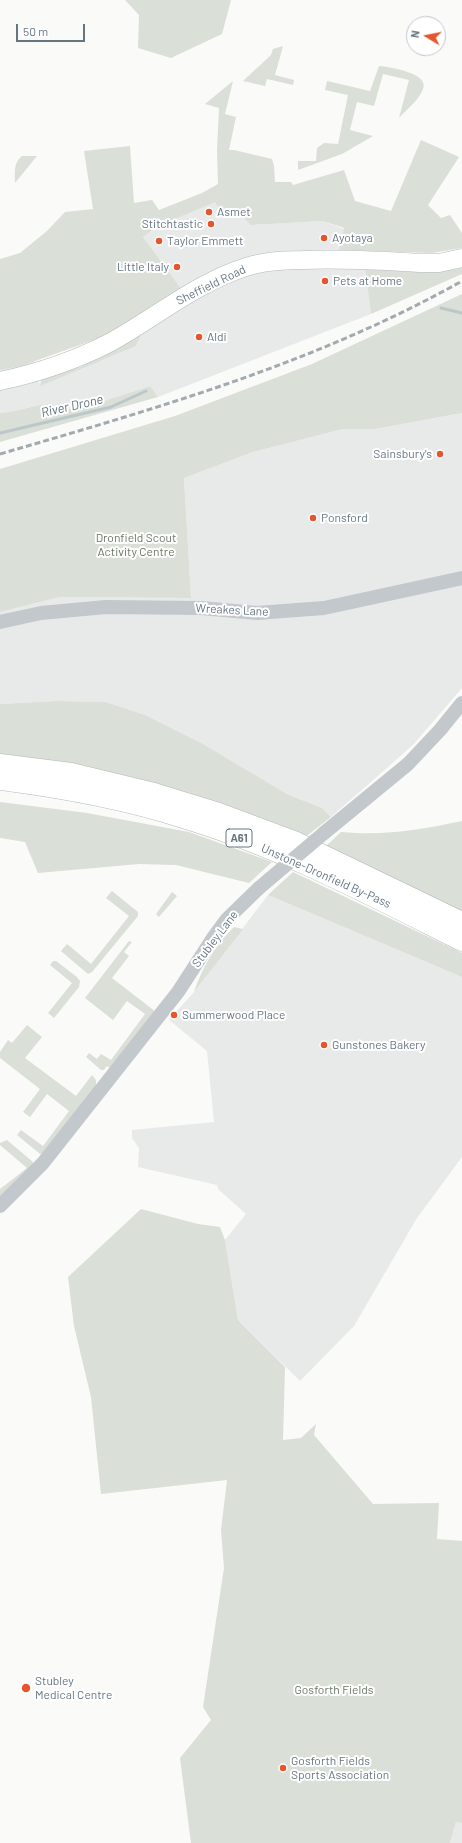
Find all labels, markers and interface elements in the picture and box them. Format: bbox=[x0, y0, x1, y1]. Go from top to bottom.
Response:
scale bar bbox=[18, 16, 87, 42]
north arrow bbox=[406, 16, 446, 56]
text: 50 m bbox=[23, 24, 48, 38]
text: N bbox=[408, 29, 422, 39]
place label: Asmet bbox=[217, 205, 251, 219]
marker: Asmet bbox=[204, 207, 214, 217]
place label: Stitchtastic bbox=[142, 217, 203, 231]
marker: Stitchtastic bbox=[206, 219, 216, 229]
place label: Ayotaya bbox=[332, 231, 373, 245]
marker: Ayotaya bbox=[319, 233, 329, 243]
place label: Taylor Emmett bbox=[167, 234, 243, 248]
marker: Taylor Emmett bbox=[154, 236, 164, 246]
place label: Little Italy bbox=[117, 260, 169, 274]
marker: Little Italy bbox=[172, 262, 182, 272]
street label: Sheffield Road bbox=[174, 262, 248, 308]
place label: Pets at Home bbox=[333, 274, 402, 288]
marker: Pets at Home bbox=[320, 276, 330, 286]
place label: Aldi bbox=[207, 330, 227, 344]
marker: Aldi bbox=[194, 332, 204, 342]
water label: River Drone bbox=[39, 391, 105, 421]
place label: Sainsbury's bbox=[373, 447, 432, 461]
marker: Sainsbury's bbox=[435, 449, 445, 459]
place label: Ponsford bbox=[321, 511, 368, 525]
marker: Ponsford bbox=[308, 513, 318, 523]
park label: Dronfield Scout Activity Centre bbox=[96, 531, 176, 559]
street label: Wreakes Lane bbox=[195, 601, 269, 619]
road number: A61 bbox=[226, 829, 252, 847]
street label: Unstone-Dronfield By-Pass bbox=[259, 841, 393, 911]
street label: Stubley Lane bbox=[189, 908, 241, 970]
place label: Summerwood Place bbox=[182, 1008, 285, 1022]
marker: Summerwood Place bbox=[169, 1010, 179, 1020]
place label: Gunstones Bakery bbox=[332, 1038, 426, 1052]
marker: Gunstones Bakery bbox=[319, 1040, 329, 1050]
place label: Stubley Medical Centre bbox=[35, 1674, 112, 1702]
marker: Stubley Medical Centre bbox=[20, 1682, 32, 1694]
park label: Gosforth Fields bbox=[294, 1683, 374, 1697]
place label: Gosforth Fields Sports Association bbox=[291, 1754, 389, 1782]
marker: Gosforth Fields Sports Association bbox=[278, 1763, 288, 1773]

